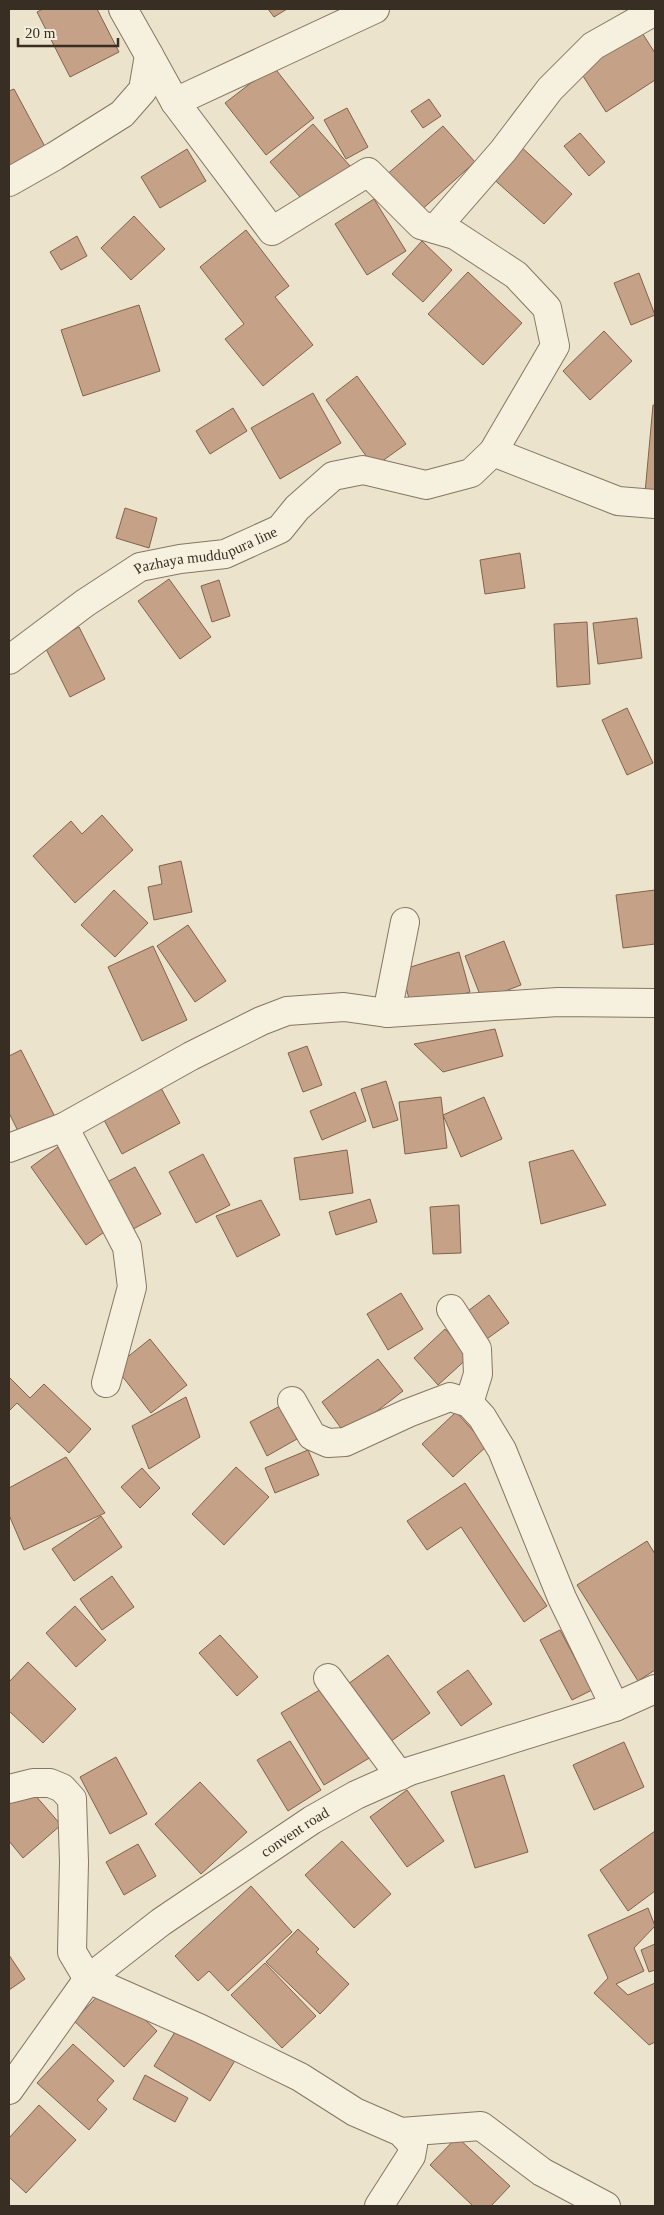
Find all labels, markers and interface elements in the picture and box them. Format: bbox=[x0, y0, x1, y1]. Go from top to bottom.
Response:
scale bar bbox=[18, 15, 118, 47]
text: 20 m bbox=[25, 25, 56, 41]
street label: Pazhaya muddupura line bbox=[131, 523, 280, 577]
street label: convent road bbox=[258, 1804, 332, 1860]

